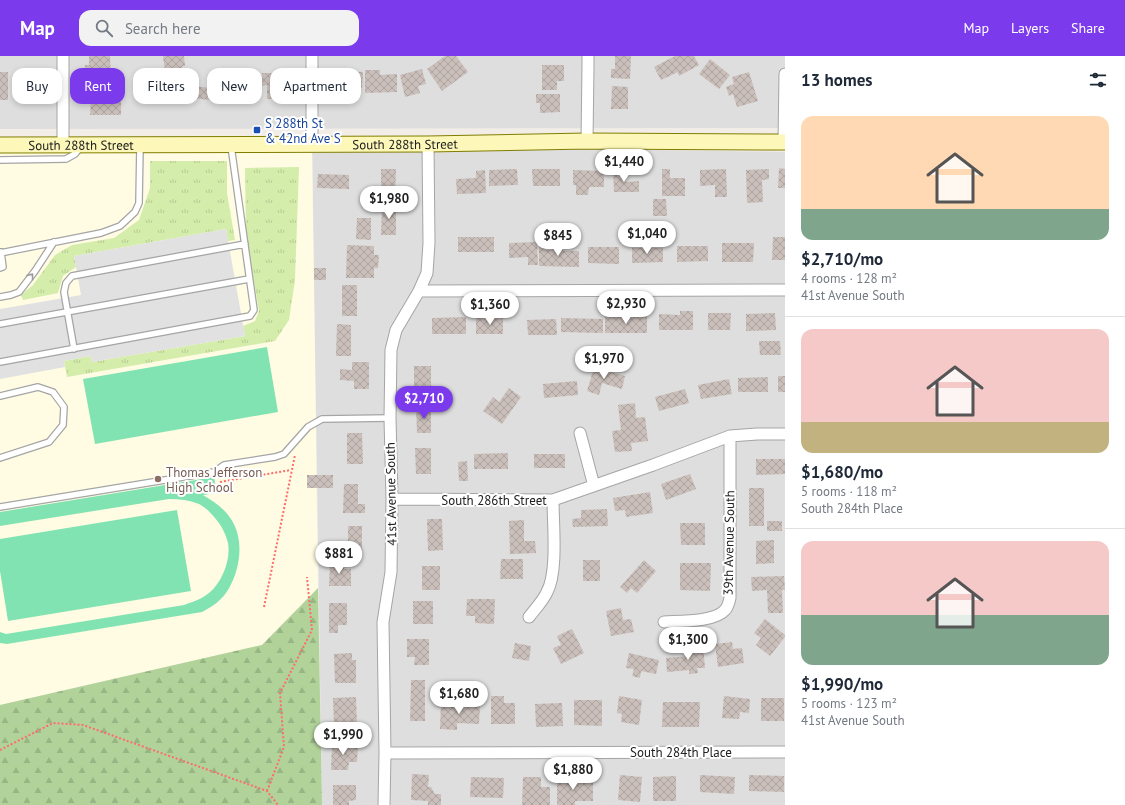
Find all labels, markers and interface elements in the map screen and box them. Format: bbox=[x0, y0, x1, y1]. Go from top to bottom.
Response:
search box bbox=[79, 10, 359, 46]
text: Map bbox=[20, 16, 55, 40]
icon: search bbox=[93, 17, 115, 39]
text: Search here bbox=[125, 19, 201, 38]
text: Map bbox=[963, 19, 989, 37]
text: Layers bbox=[1011, 19, 1049, 37]
text: Share bbox=[1071, 19, 1105, 37]
chip: Buy bbox=[12, 68, 62, 104]
chip: Rent bbox=[70, 68, 125, 104]
chip: Filters bbox=[133, 68, 199, 104]
chip: New bbox=[207, 68, 262, 104]
chip: Apartment bbox=[270, 68, 361, 104]
text: 13 homes bbox=[801, 69, 872, 91]
icon: filters bbox=[1087, 69, 1109, 91]
place label: S 288th St & 42nd Ave S bbox=[265, 115, 341, 147]
marker: S 288th St & 42nd Ave S bbox=[252, 125, 262, 135]
street label: South 288th Street bbox=[352, 135, 458, 153]
street label: South 288th Street bbox=[28, 136, 134, 153]
icon: home bbox=[919, 142, 991, 214]
pin: $1,440 bbox=[591, 149, 657, 183]
text: $1,440 bbox=[604, 153, 644, 170]
pin: $1,980 bbox=[356, 186, 422, 220]
text: $1,980 bbox=[369, 190, 409, 207]
pin: $1,040 bbox=[614, 221, 680, 255]
pin: $845 bbox=[534, 223, 582, 257]
text: $1,040 bbox=[627, 225, 667, 242]
text: $845 bbox=[543, 227, 573, 244]
text: $2,710/mo bbox=[801, 248, 883, 270]
text: 4 rooms · 128 m² bbox=[801, 270, 897, 287]
one-way arrow bbox=[26, 274, 33, 281]
text: 41st Avenue South bbox=[801, 287, 905, 304]
pin: $2,930 bbox=[593, 291, 659, 325]
pin: $1,360 bbox=[457, 292, 523, 326]
text: $2,930 bbox=[606, 295, 646, 312]
text: $1,360 bbox=[470, 296, 510, 313]
pin: $1,970 bbox=[571, 346, 637, 380]
text: $1,970 bbox=[584, 350, 624, 367]
icon: home bbox=[919, 355, 991, 427]
pin: $2,710 bbox=[391, 386, 457, 420]
text: $2,710 bbox=[404, 390, 444, 407]
street label: 41st Avenue South bbox=[382, 442, 400, 546]
text: $1,680/mo bbox=[801, 461, 883, 483]
place label: Thomas Jefferson High School bbox=[166, 464, 262, 496]
marker: Thomas Jefferson High School bbox=[153, 474, 163, 484]
text: 5 rooms · 118 m² bbox=[801, 483, 897, 500]
street label: 39th Avenue South bbox=[720, 490, 738, 596]
street label: South 286th Street bbox=[441, 492, 547, 509]
text: South 284th Place bbox=[801, 500, 903, 517]
pin: $881 bbox=[315, 541, 363, 575]
text: $881 bbox=[324, 545, 354, 562]
icon: home bbox=[919, 567, 991, 639]
pin: $1,300 bbox=[655, 627, 721, 661]
text: $1,300 bbox=[668, 631, 708, 648]
text: $1,990/mo bbox=[801, 673, 883, 695]
pin: $1,680 bbox=[426, 681, 492, 715]
text: $1,680 bbox=[439, 685, 479, 702]
text: 5 rooms · 123 m² bbox=[801, 695, 897, 712]
text: 41st Avenue South bbox=[801, 712, 905, 729]
pin: $1,990 bbox=[310, 722, 376, 756]
text: $1,990 bbox=[323, 726, 363, 743]
street label: South 284th Place bbox=[630, 744, 732, 761]
pin: $1,880 bbox=[540, 757, 606, 791]
text: $1,880 bbox=[553, 761, 593, 778]

